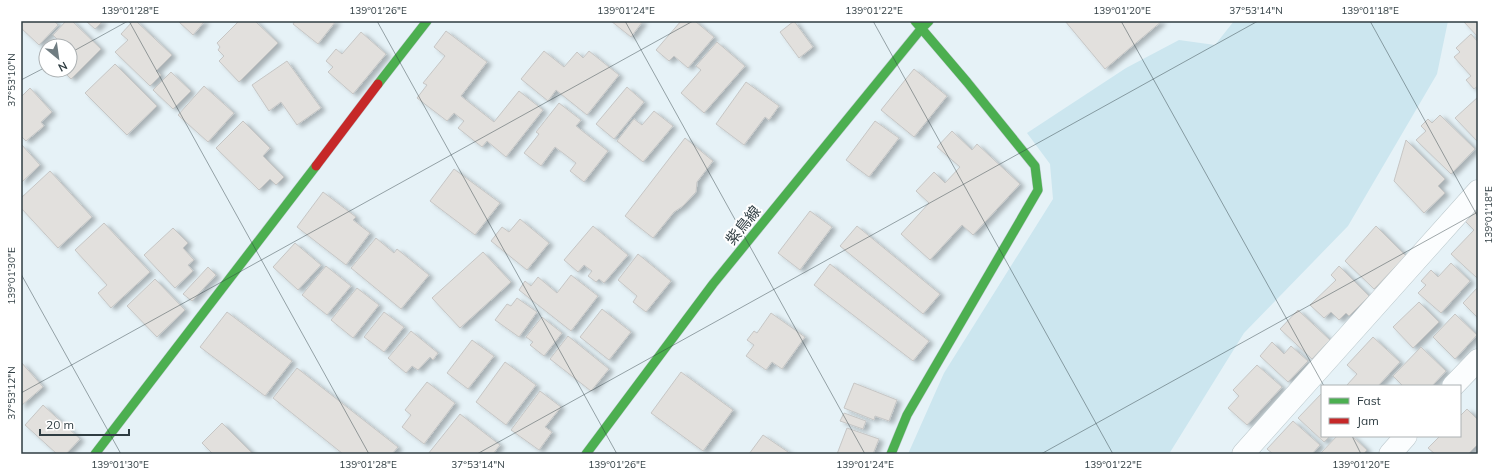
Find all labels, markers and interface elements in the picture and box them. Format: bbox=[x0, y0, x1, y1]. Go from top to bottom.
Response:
text: 139°01'28"E bbox=[101, 4, 159, 17]
text: 139°01'26"E bbox=[349, 4, 407, 17]
text: 139°01'24"E bbox=[597, 4, 655, 17]
text: 139°01'22"E bbox=[845, 4, 903, 17]
text: 139°01'20"E bbox=[1093, 4, 1151, 17]
text: 37°53'14"N bbox=[1229, 4, 1283, 17]
text: 139°01'18"E bbox=[1341, 4, 1399, 17]
north arrow bbox=[38, 38, 78, 78]
text: 37°53'10"N bbox=[5, 53, 18, 107]
text: N bbox=[56, 59, 70, 75]
text: 139°01'18"E bbox=[1482, 186, 1495, 244]
street label: 紫鳥線 bbox=[721, 202, 765, 248]
text: 139°01'30"E bbox=[5, 247, 18, 305]
text: 37°53'12"N bbox=[5, 366, 18, 420]
legend bbox=[1321, 385, 1461, 437]
text: Fast bbox=[1357, 393, 1381, 408]
scale bar bbox=[40, 411, 129, 437]
text: Jam bbox=[1357, 413, 1379, 428]
text: 20 m bbox=[46, 417, 74, 432]
text: 139°01'30"E bbox=[91, 458, 149, 471]
text: 139°01'28"E bbox=[339, 458, 397, 471]
text: 37°53'14"N bbox=[451, 458, 505, 471]
text: 139°01'26"E bbox=[588, 458, 646, 471]
text: 139°01'24"E bbox=[836, 458, 894, 471]
text: 139°01'22"E bbox=[1084, 458, 1142, 471]
text: 139°01'20"E bbox=[1332, 458, 1390, 471]

